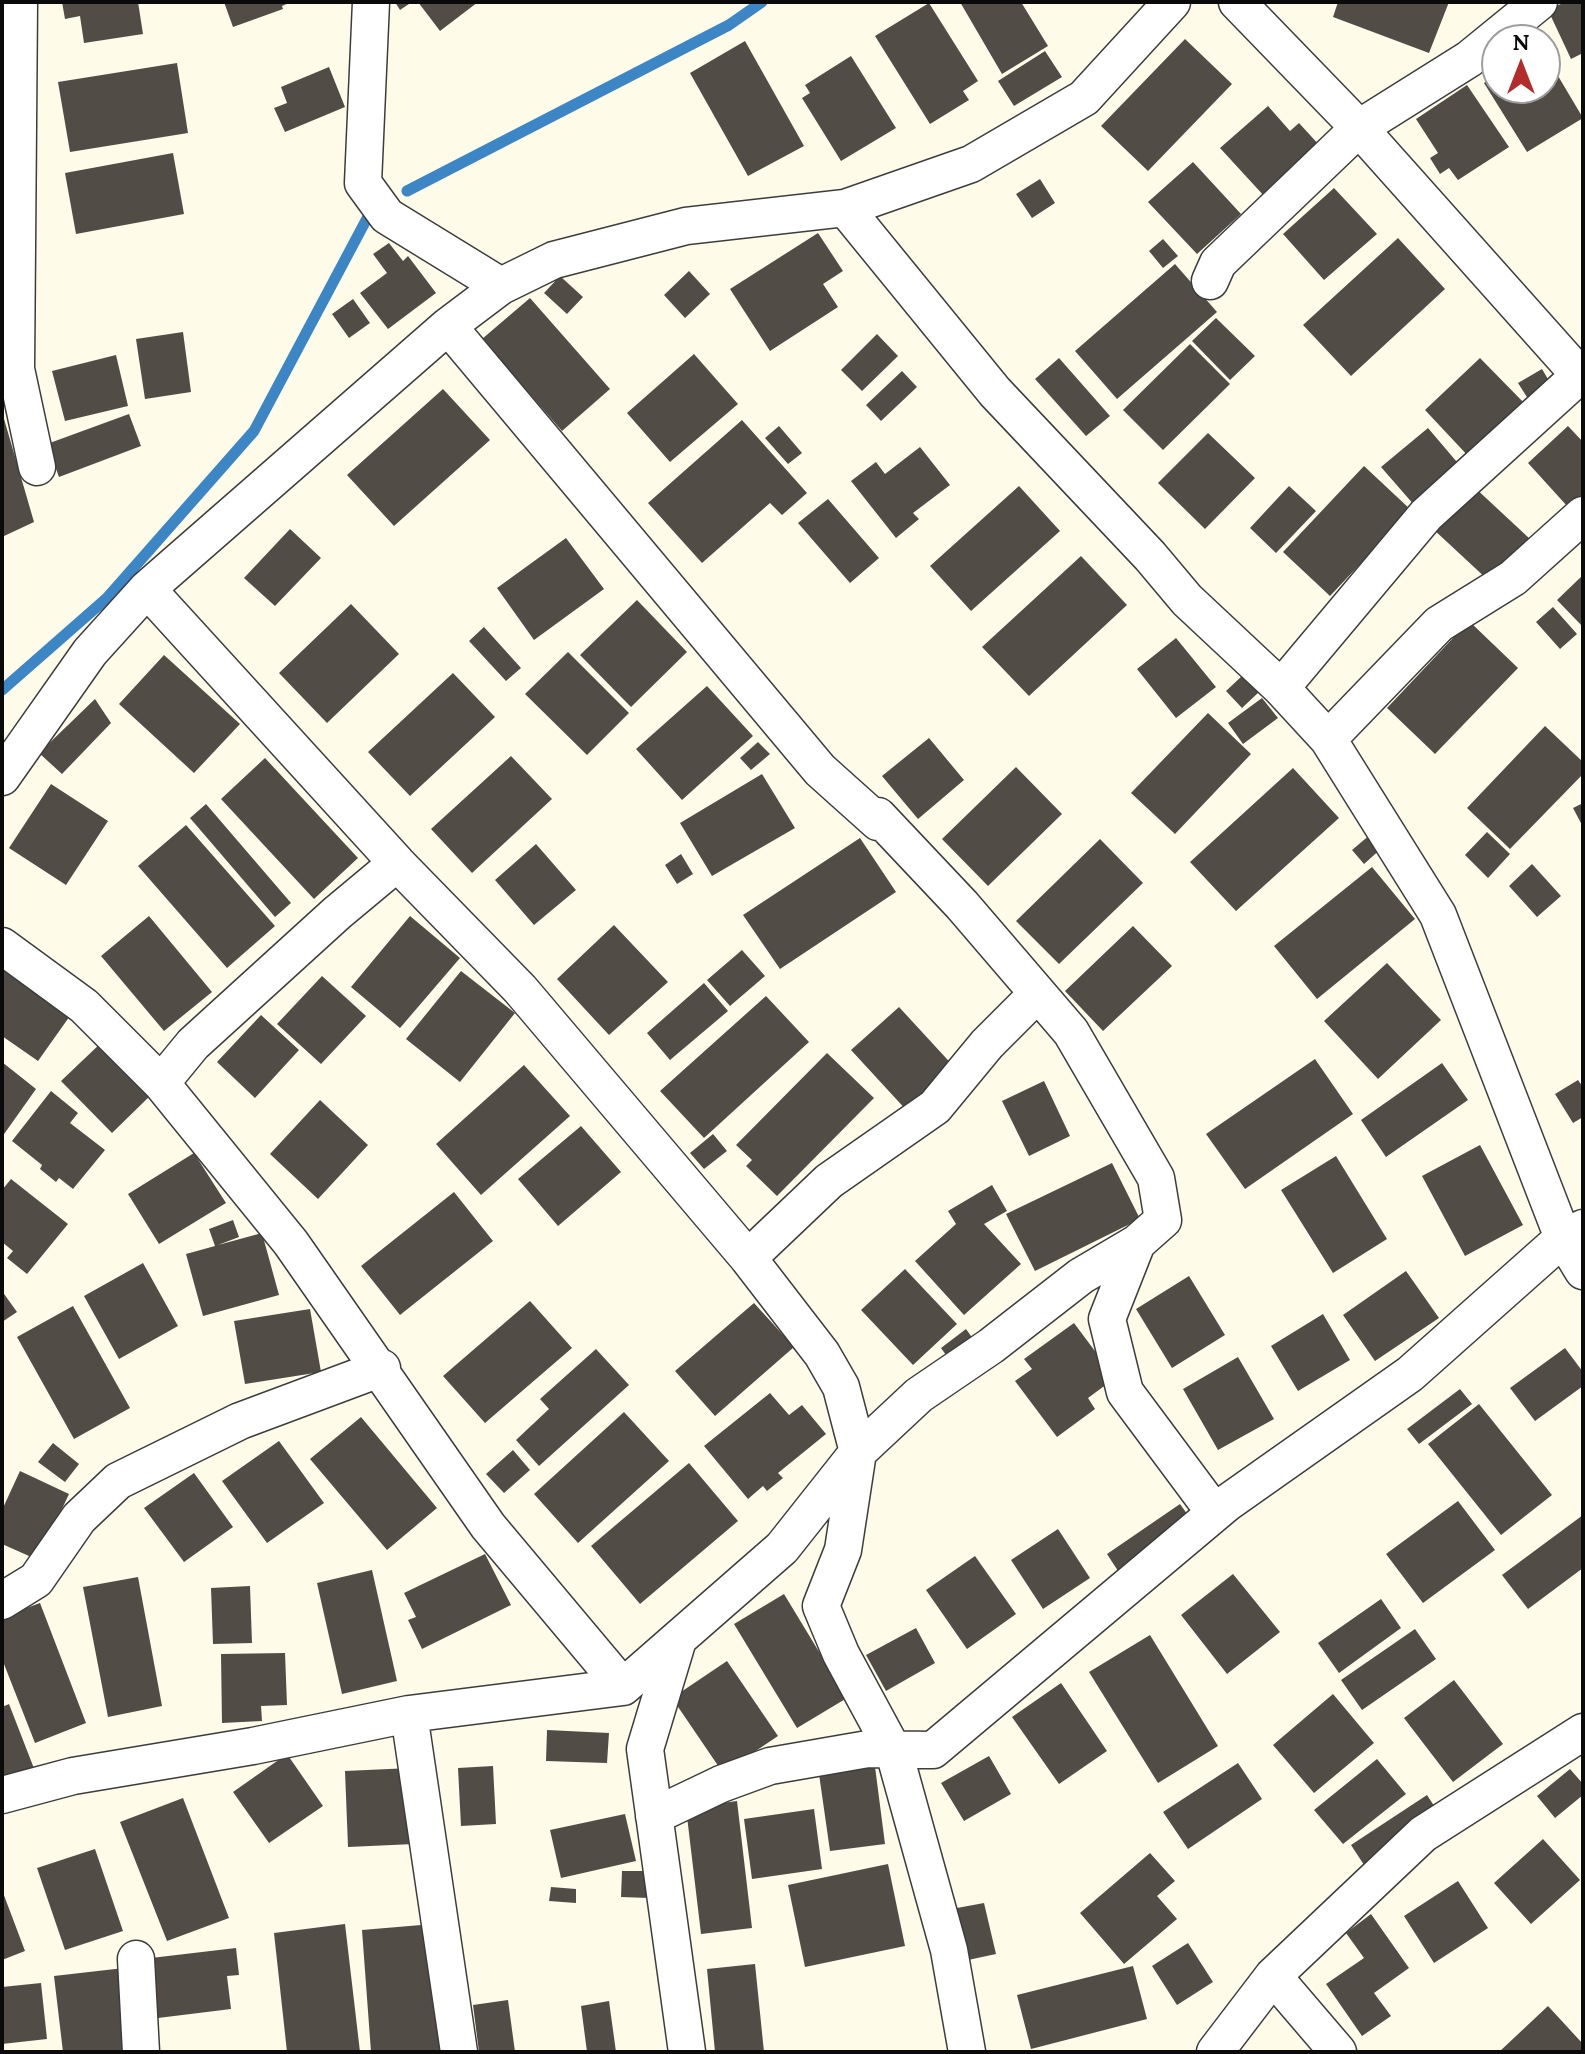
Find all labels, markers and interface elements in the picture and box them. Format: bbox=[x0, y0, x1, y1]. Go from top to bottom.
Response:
north arrow bbox=[1481, 24, 1561, 104]
text: N bbox=[1512, 28, 1530, 56]

